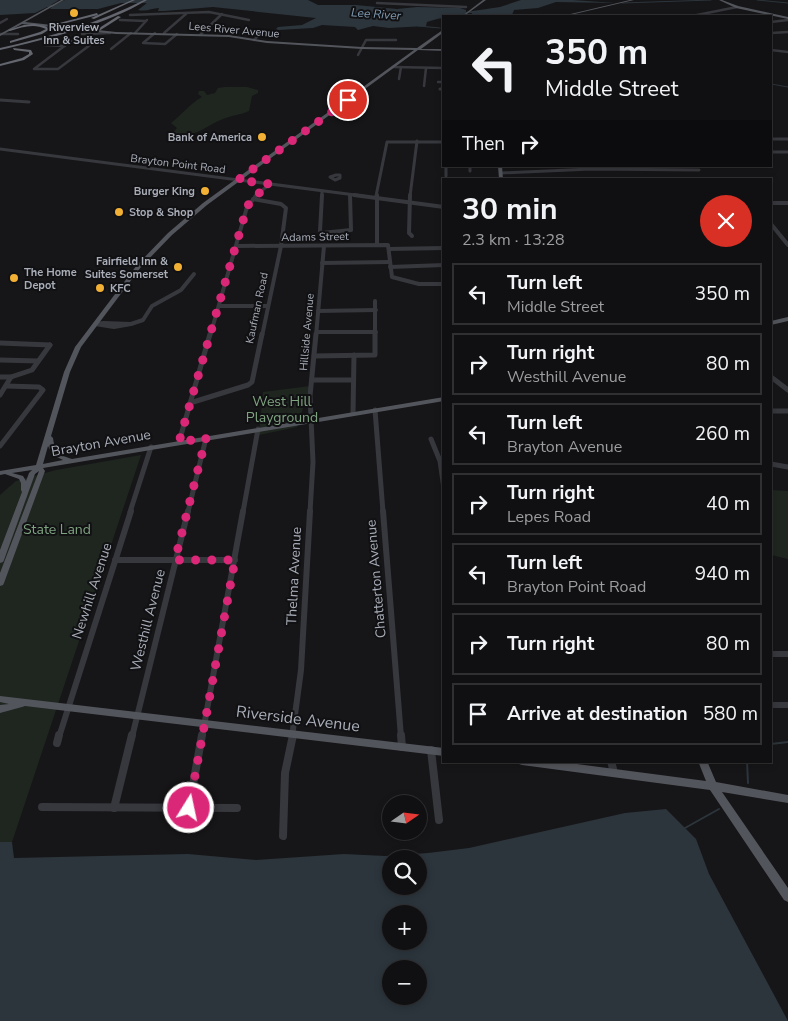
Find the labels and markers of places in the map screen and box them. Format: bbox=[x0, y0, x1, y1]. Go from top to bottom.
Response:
marker: Riverview Inn & Suites bbox=[68, 7, 80, 19]
place label: Riverview Inn & Suites bbox=[43, 20, 105, 48]
pin bbox=[327, 79, 369, 121]
place label: Bank of America bbox=[168, 130, 252, 145]
marker: Bank of America bbox=[256, 131, 268, 143]
place label: Burger King bbox=[134, 184, 195, 199]
marker: Burger King bbox=[199, 185, 211, 197]
place label: Stop & Shop bbox=[129, 205, 194, 220]
marker: Stop & Shop bbox=[113, 206, 125, 218]
place label: Fairfield Inn & Suites Somerset bbox=[85, 254, 169, 282]
marker: Fairfield Inn & Suites Somerset bbox=[172, 261, 184, 273]
place label: The Home Depot bbox=[24, 265, 77, 293]
marker: The Home Depot bbox=[8, 272, 20, 284]
place label: KFC bbox=[110, 281, 131, 296]
marker: KFC bbox=[94, 282, 106, 294]

